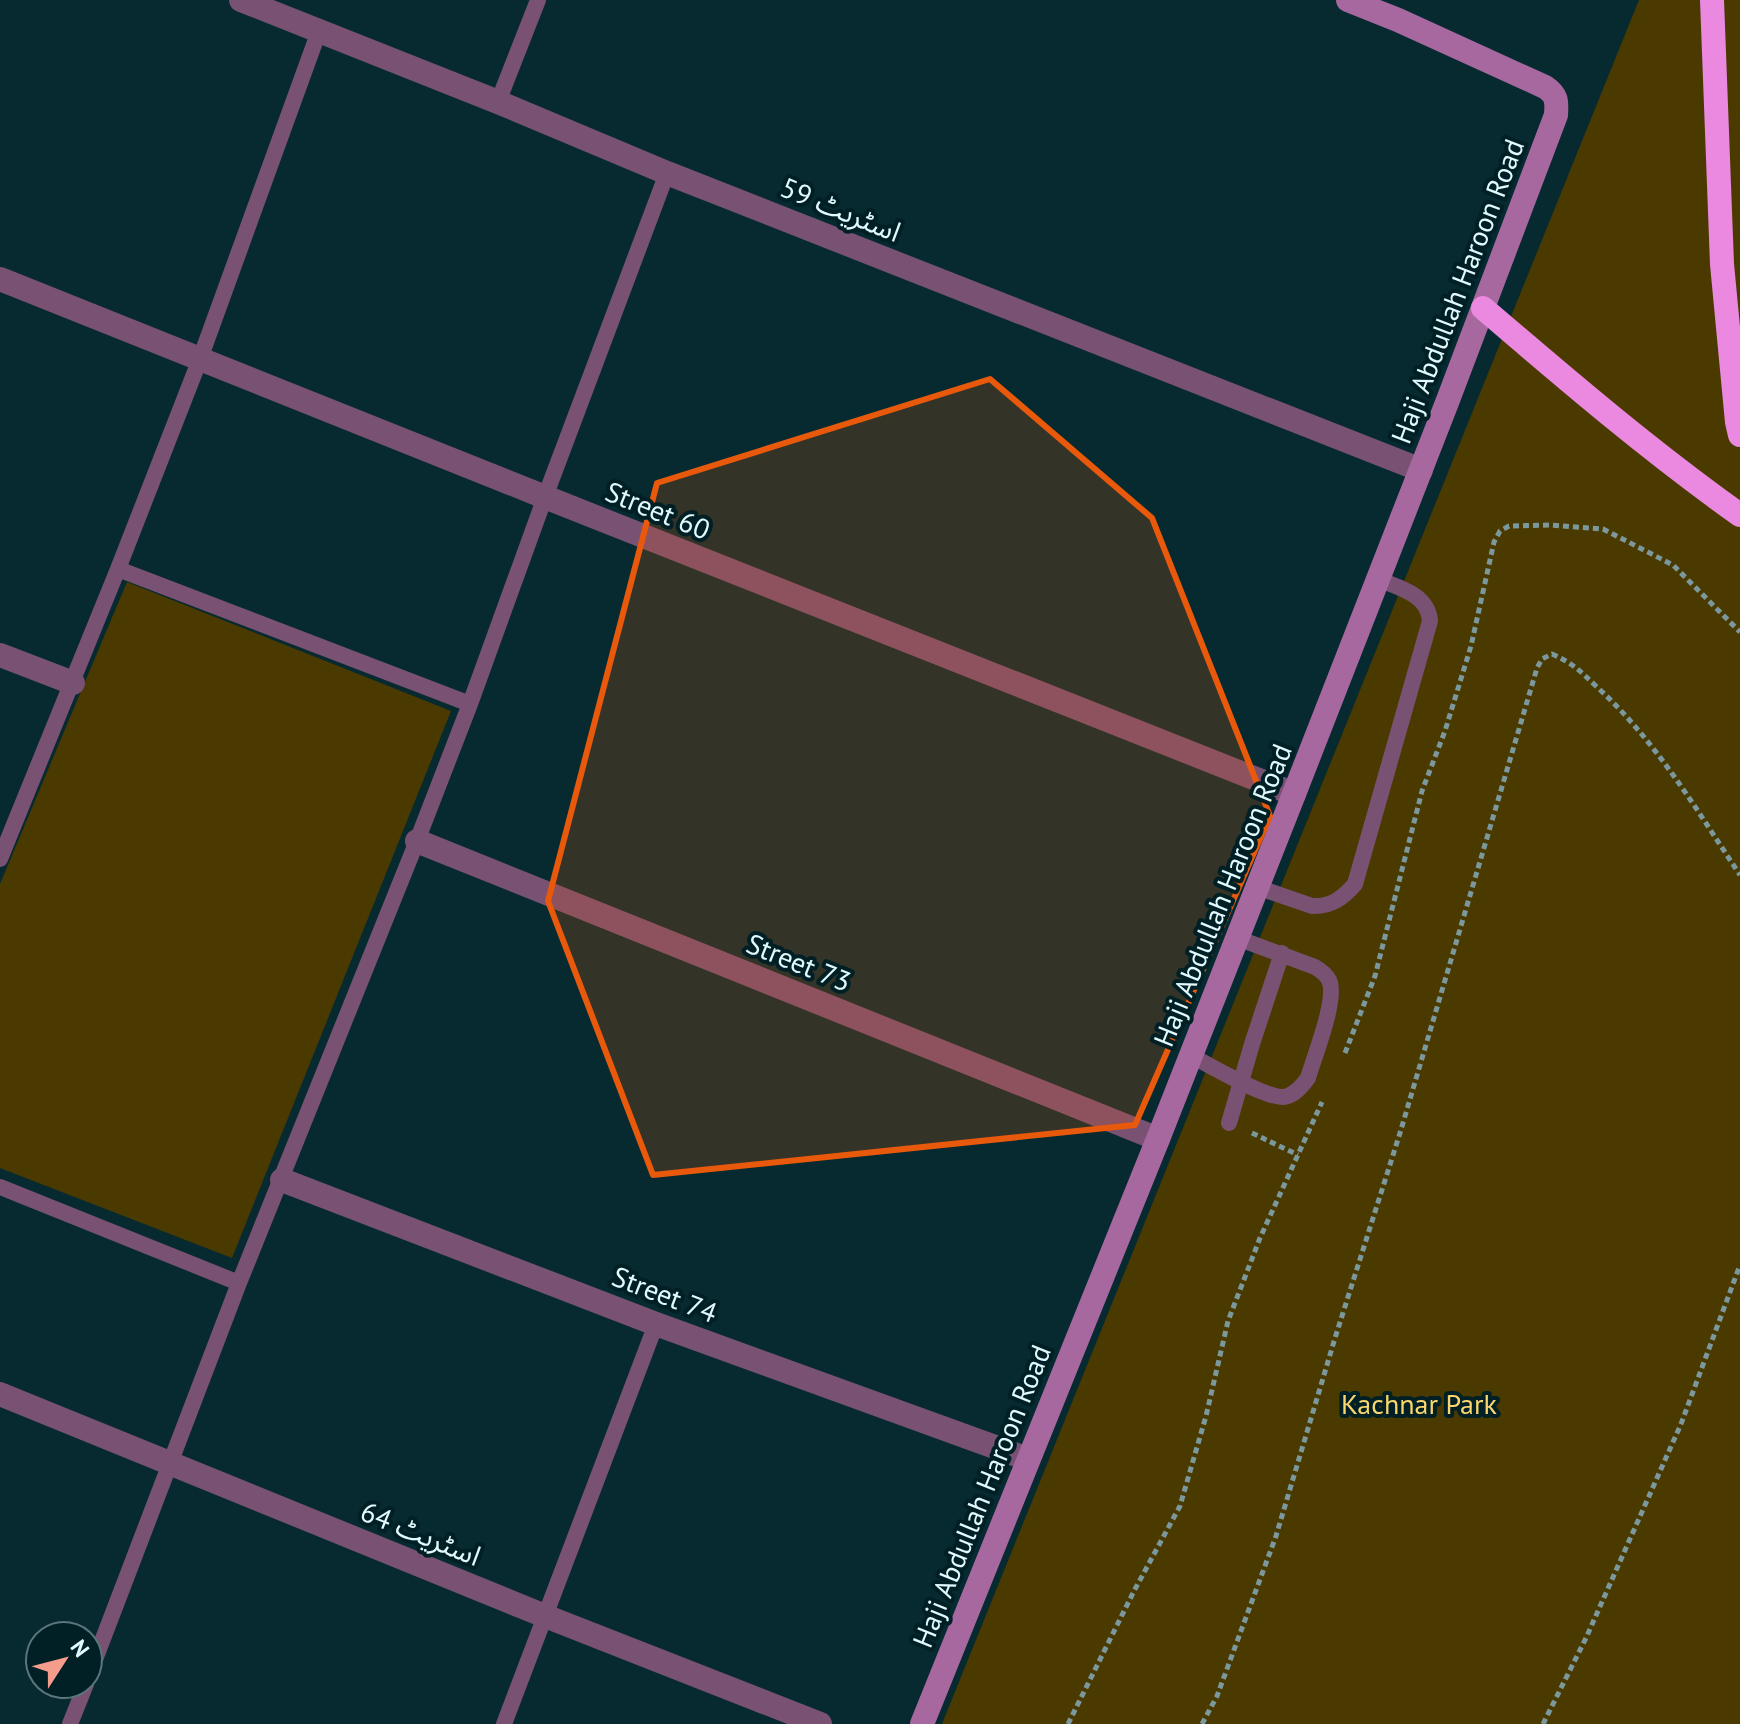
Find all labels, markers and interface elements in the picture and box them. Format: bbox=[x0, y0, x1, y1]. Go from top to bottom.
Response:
street label: Haji Abdullah Haroon Road bbox=[1382, 133, 1532, 449]
street label: اسٹریٹ 59 bbox=[776, 168, 906, 250]
street label: Street 60 bbox=[600, 472, 716, 548]
street label: Haji Abdullah Haroon Road bbox=[1144, 738, 1300, 1052]
street label: Street 73 bbox=[741, 924, 857, 1000]
street label: Street 74 bbox=[607, 1257, 723, 1331]
street label: Haji Abdullah Haroon Road bbox=[903, 1339, 1059, 1653]
park label: Kachnar Park bbox=[1341, 1385, 1497, 1422]
street label: اسٹریٹ 64 bbox=[356, 1492, 486, 1574]
north arrow bbox=[24, 1620, 104, 1700]
text: N bbox=[65, 1634, 96, 1662]

